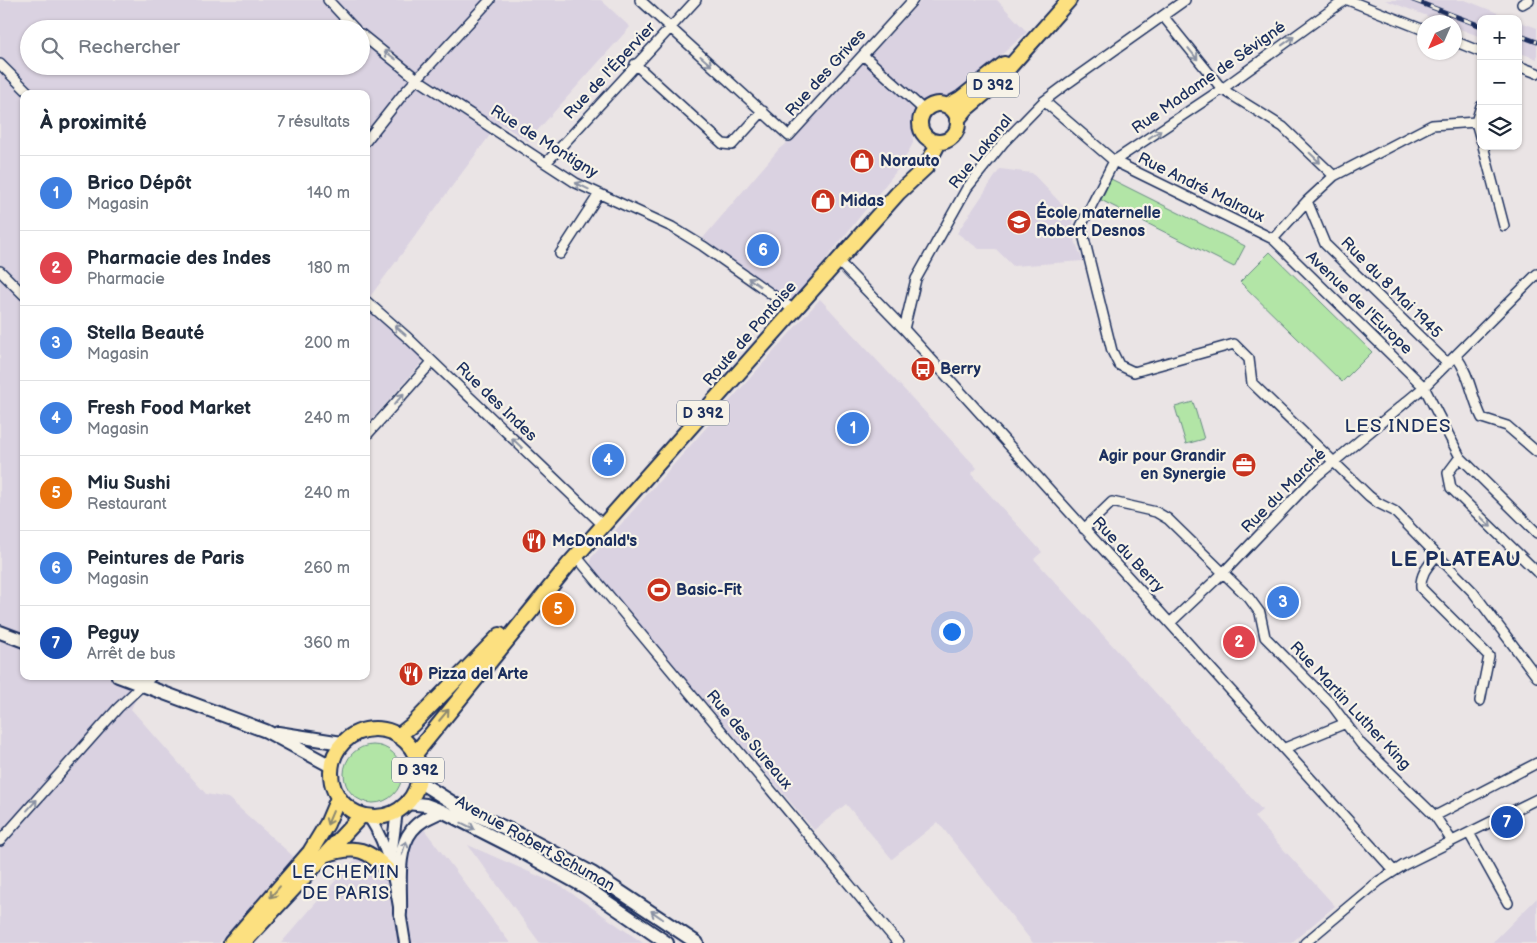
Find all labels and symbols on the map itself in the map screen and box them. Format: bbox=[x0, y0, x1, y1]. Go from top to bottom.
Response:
north arrow bbox=[1417, 15, 1462, 60]
street label: Rue de l'Épervier bbox=[559, 17, 660, 123]
street label: Rue Madame de Sévigné bbox=[1128, 17, 1290, 138]
street label: Rue des Grives bbox=[782, 25, 870, 121]
one-way arrow bbox=[1281, 36, 1295, 46]
one-way arrow bbox=[1188, 47, 1199, 60]
one-way arrow bbox=[384, 50, 397, 61]
one-way arrow bbox=[700, 56, 713, 67]
road number: D 392 bbox=[967, 72, 1019, 98]
street label: Rue de Montigny bbox=[487, 101, 602, 183]
street label: Rue Lakanal bbox=[945, 111, 1017, 193]
one-way arrow bbox=[1147, 129, 1161, 139]
shop icon: Norauto bbox=[849, 148, 875, 174]
street label: Rue André Malraux bbox=[1134, 149, 1268, 227]
place label: Norauto bbox=[880, 152, 940, 171]
one-way arrow bbox=[1309, 152, 1322, 164]
one-way arrow bbox=[575, 181, 590, 190]
shop icon: Midas bbox=[810, 188, 836, 214]
place label: Midas bbox=[840, 192, 884, 211]
place label: École maternelle Robert Desnos bbox=[1036, 201, 1161, 241]
school or university icon: École maternelle Robert Desnos bbox=[1006, 209, 1032, 235]
pin: 6 bbox=[747, 231, 779, 269]
street label: Rue du 8 Mai 1945 bbox=[1336, 233, 1446, 343]
street label: Avenue de l'Europe bbox=[1302, 247, 1416, 359]
street label: Route de Pontoise bbox=[699, 277, 801, 390]
one-way arrow bbox=[747, 277, 761, 287]
one-way arrow bbox=[393, 325, 406, 336]
bus stop icon: Berry bbox=[910, 356, 936, 382]
street label: Rue des Indes bbox=[451, 359, 541, 446]
place label: Berry bbox=[940, 360, 982, 379]
one-way arrow bbox=[393, 393, 404, 406]
road number: D 392 bbox=[677, 400, 729, 426]
pin: 1 bbox=[837, 409, 869, 447]
district label: LES INDES bbox=[1344, 415, 1452, 438]
one-way arrow bbox=[511, 437, 523, 449]
pin: 4 bbox=[592, 441, 624, 479]
street label: Rue du Marché bbox=[1238, 444, 1331, 537]
place label: Agir pour Grandir en Synergie bbox=[1098, 447, 1227, 484]
office icon: Agir pour Grandir en Synergie bbox=[1231, 452, 1257, 478]
street label: Rue du Berry bbox=[1088, 513, 1168, 597]
one-way arrow bbox=[1479, 516, 1492, 528]
restaurant icon: McDonald's bbox=[521, 528, 547, 554]
place label: McDonald's bbox=[552, 532, 637, 551]
district label: LE PLATEAU bbox=[1391, 547, 1521, 572]
sports icon: Basic-Fit bbox=[646, 577, 672, 603]
place label: Basic-Fit bbox=[676, 581, 743, 600]
pin: 3 bbox=[1267, 583, 1299, 621]
pin: 5 bbox=[542, 590, 574, 628]
your location bbox=[939, 619, 965, 645]
pin: 2 bbox=[1223, 623, 1255, 661]
street label: Rue Martin Luther King bbox=[1286, 638, 1414, 774]
restaurant icon: Pizza del Arte bbox=[398, 661, 424, 687]
place label: Pizza del Arte bbox=[428, 665, 528, 684]
street label: Rue des Sureaux bbox=[702, 687, 796, 794]
one-way arrow bbox=[438, 709, 450, 722]
road number: D 392 bbox=[392, 758, 444, 782]
street label: Avenue Robert Schuman bbox=[452, 792, 618, 896]
one-way arrow bbox=[27, 798, 38, 811]
pin: 7 bbox=[1491, 803, 1523, 841]
one-way arrow bbox=[324, 810, 334, 825]
one-way arrow bbox=[461, 821, 476, 831]
one-way arrow bbox=[400, 840, 410, 856]
district label: LE CHEMIN DE PARIS bbox=[292, 862, 400, 904]
one-way arrow bbox=[269, 886, 281, 899]
one-way arrow bbox=[650, 910, 664, 920]

